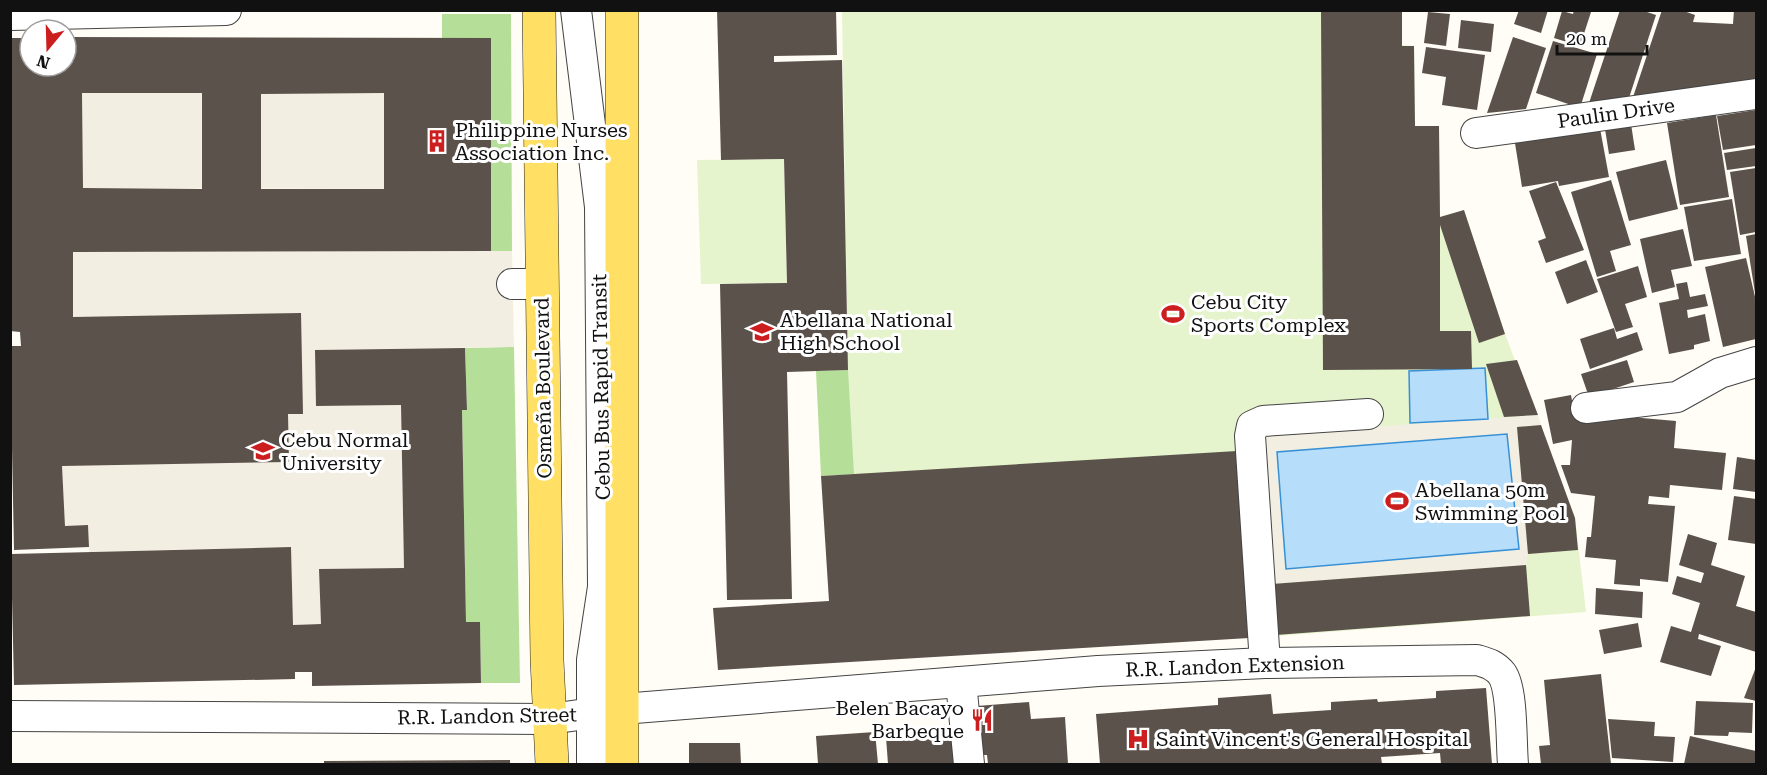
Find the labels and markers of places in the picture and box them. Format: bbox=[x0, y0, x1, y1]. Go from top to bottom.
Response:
place label: Philippine Nurses Association Inc. bbox=[455, 118, 627, 165]
building icon: Philippine Nurses Association Inc. bbox=[424, 128, 450, 154]
place label: Cebu City Sports Complex bbox=[1191, 290, 1346, 337]
sports icon: Cebu City Sports Complex bbox=[1160, 301, 1186, 327]
place label: Abellana National High School bbox=[780, 308, 952, 355]
school or university icon: Abellana National High School bbox=[749, 319, 775, 345]
place label: Cebu Normal University bbox=[281, 428, 408, 475]
school or university icon: Cebu Normal University bbox=[250, 438, 276, 464]
place label: Abellana 50m Swimming Pool bbox=[1415, 478, 1566, 525]
sports icon: Abellana 50m Swimming Pool bbox=[1384, 488, 1410, 514]
place label: Belen Bacayo Barbeque bbox=[835, 696, 964, 743]
restaurant icon: Belen Bacayo Barbeque bbox=[969, 707, 995, 733]
hospital icon: Saint Vincent's General Hospital bbox=[1125, 726, 1151, 752]
place label: Saint Vincent's General Hospital bbox=[1156, 727, 1469, 751]

